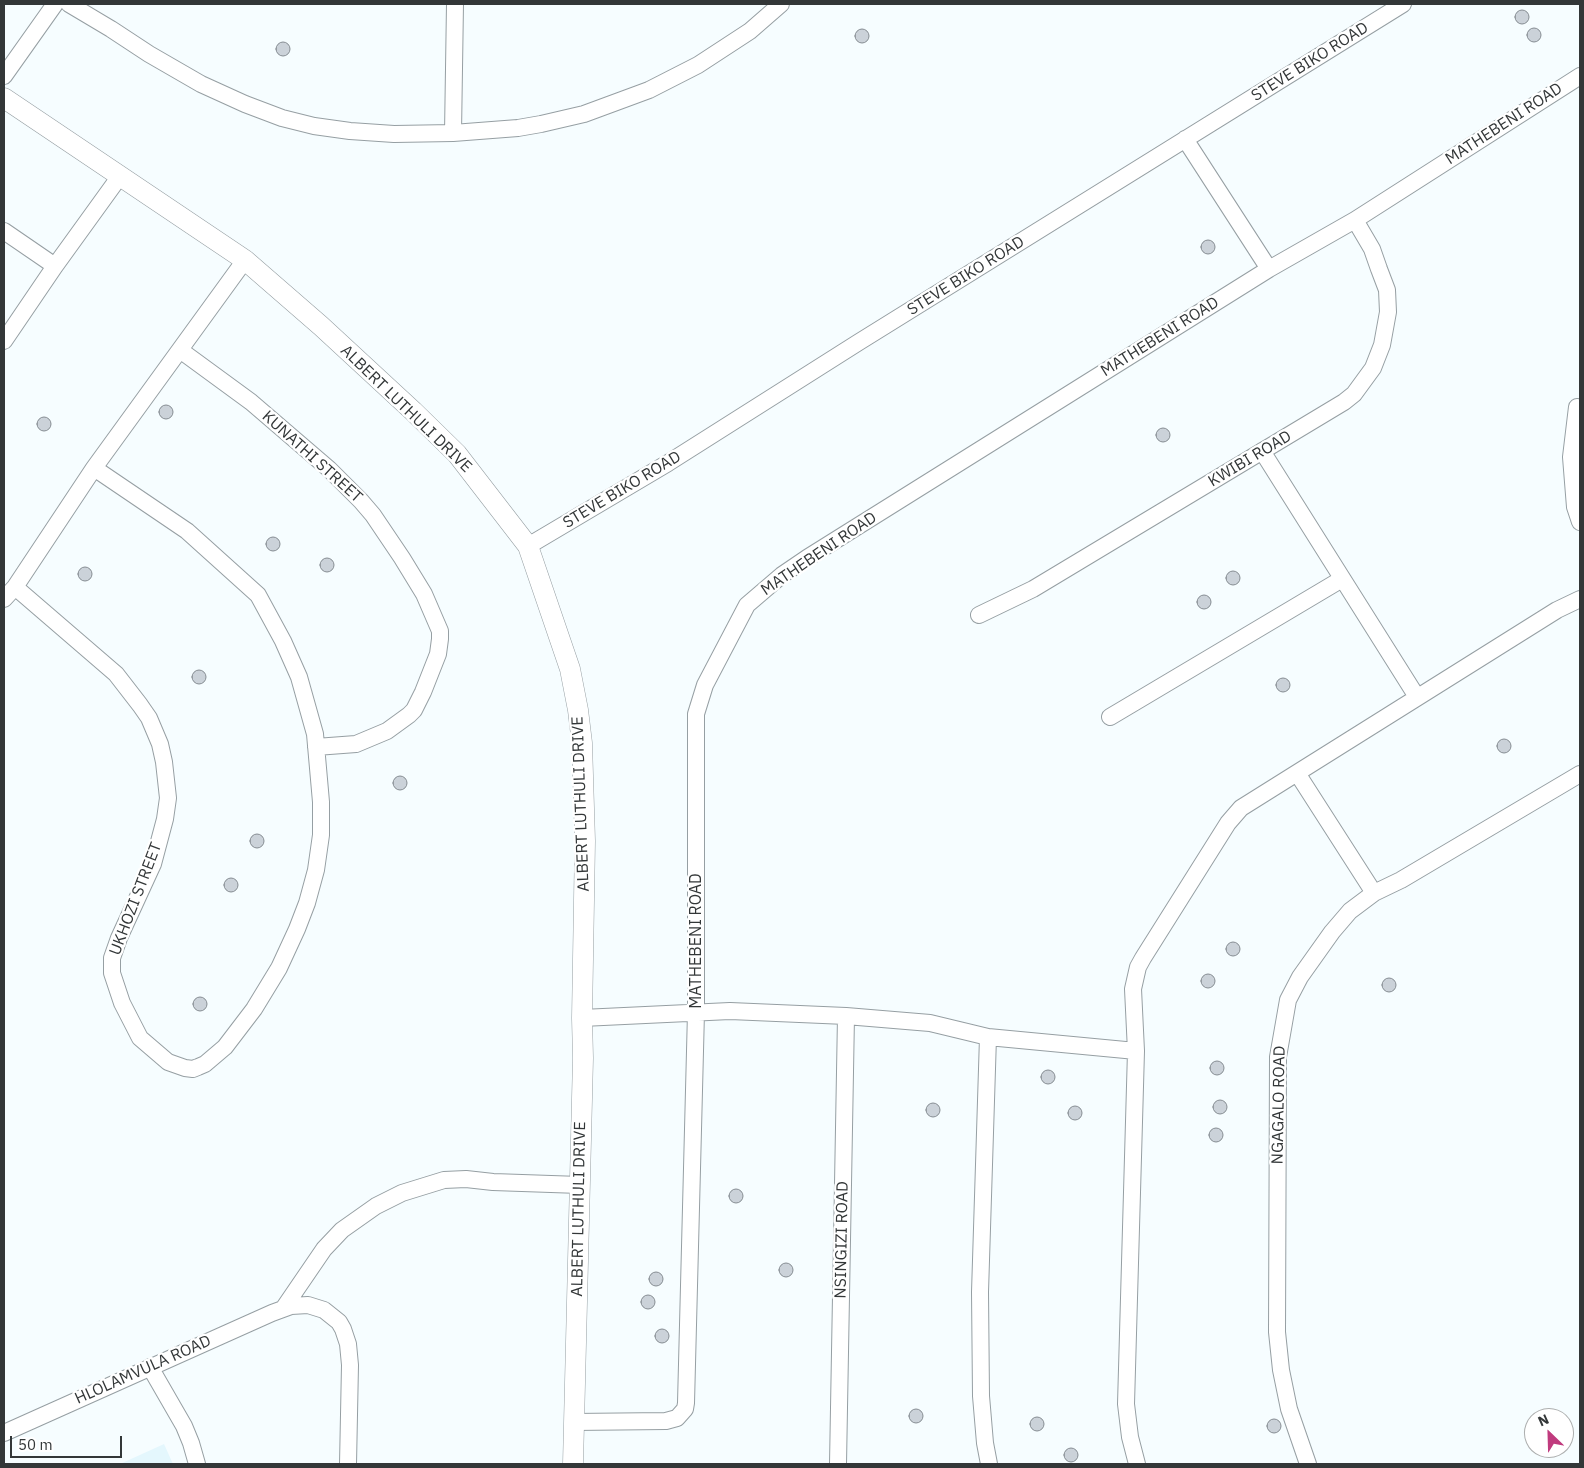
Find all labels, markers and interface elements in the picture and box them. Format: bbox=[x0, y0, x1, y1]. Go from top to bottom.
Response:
street label: STEVE BIKO ROAD bbox=[1248, 18, 1372, 106]
street label: MATHEBENI ROAD bbox=[1442, 79, 1566, 169]
street label: STEVE BIKO ROAD bbox=[904, 232, 1028, 320]
street label: MATHEBENI ROAD bbox=[1097, 293, 1223, 381]
street label: ALBERT LUTHULI DRIVE bbox=[336, 341, 476, 477]
street label: KUNATHI STREET bbox=[258, 407, 366, 507]
street label: KWIBI ROAD bbox=[1205, 427, 1295, 491]
street label: STEVE BIKO ROAD bbox=[560, 447, 684, 533]
street label: MATHEBENI ROAD bbox=[757, 508, 881, 600]
street label: ALBERT LUTHULI DRIVE bbox=[568, 716, 594, 892]
street label: UKHOZI STREET bbox=[106, 840, 166, 958]
street label: MATHEBENI ROAD bbox=[686, 873, 706, 1009]
street label: NGAGALO ROAD bbox=[1268, 1046, 1290, 1164]
street label: ALBERT LUTHULI DRIVE bbox=[568, 1121, 590, 1297]
street label: NSINGIZI ROAD bbox=[831, 1181, 853, 1299]
street label: HLOLAMVULA ROAD bbox=[72, 1331, 214, 1409]
north arrow bbox=[1524, 1408, 1574, 1458]
text: N bbox=[1535, 1410, 1552, 1430]
scale bar bbox=[12, 1426, 125, 1458]
text: 50 m bbox=[18, 1435, 53, 1454]

